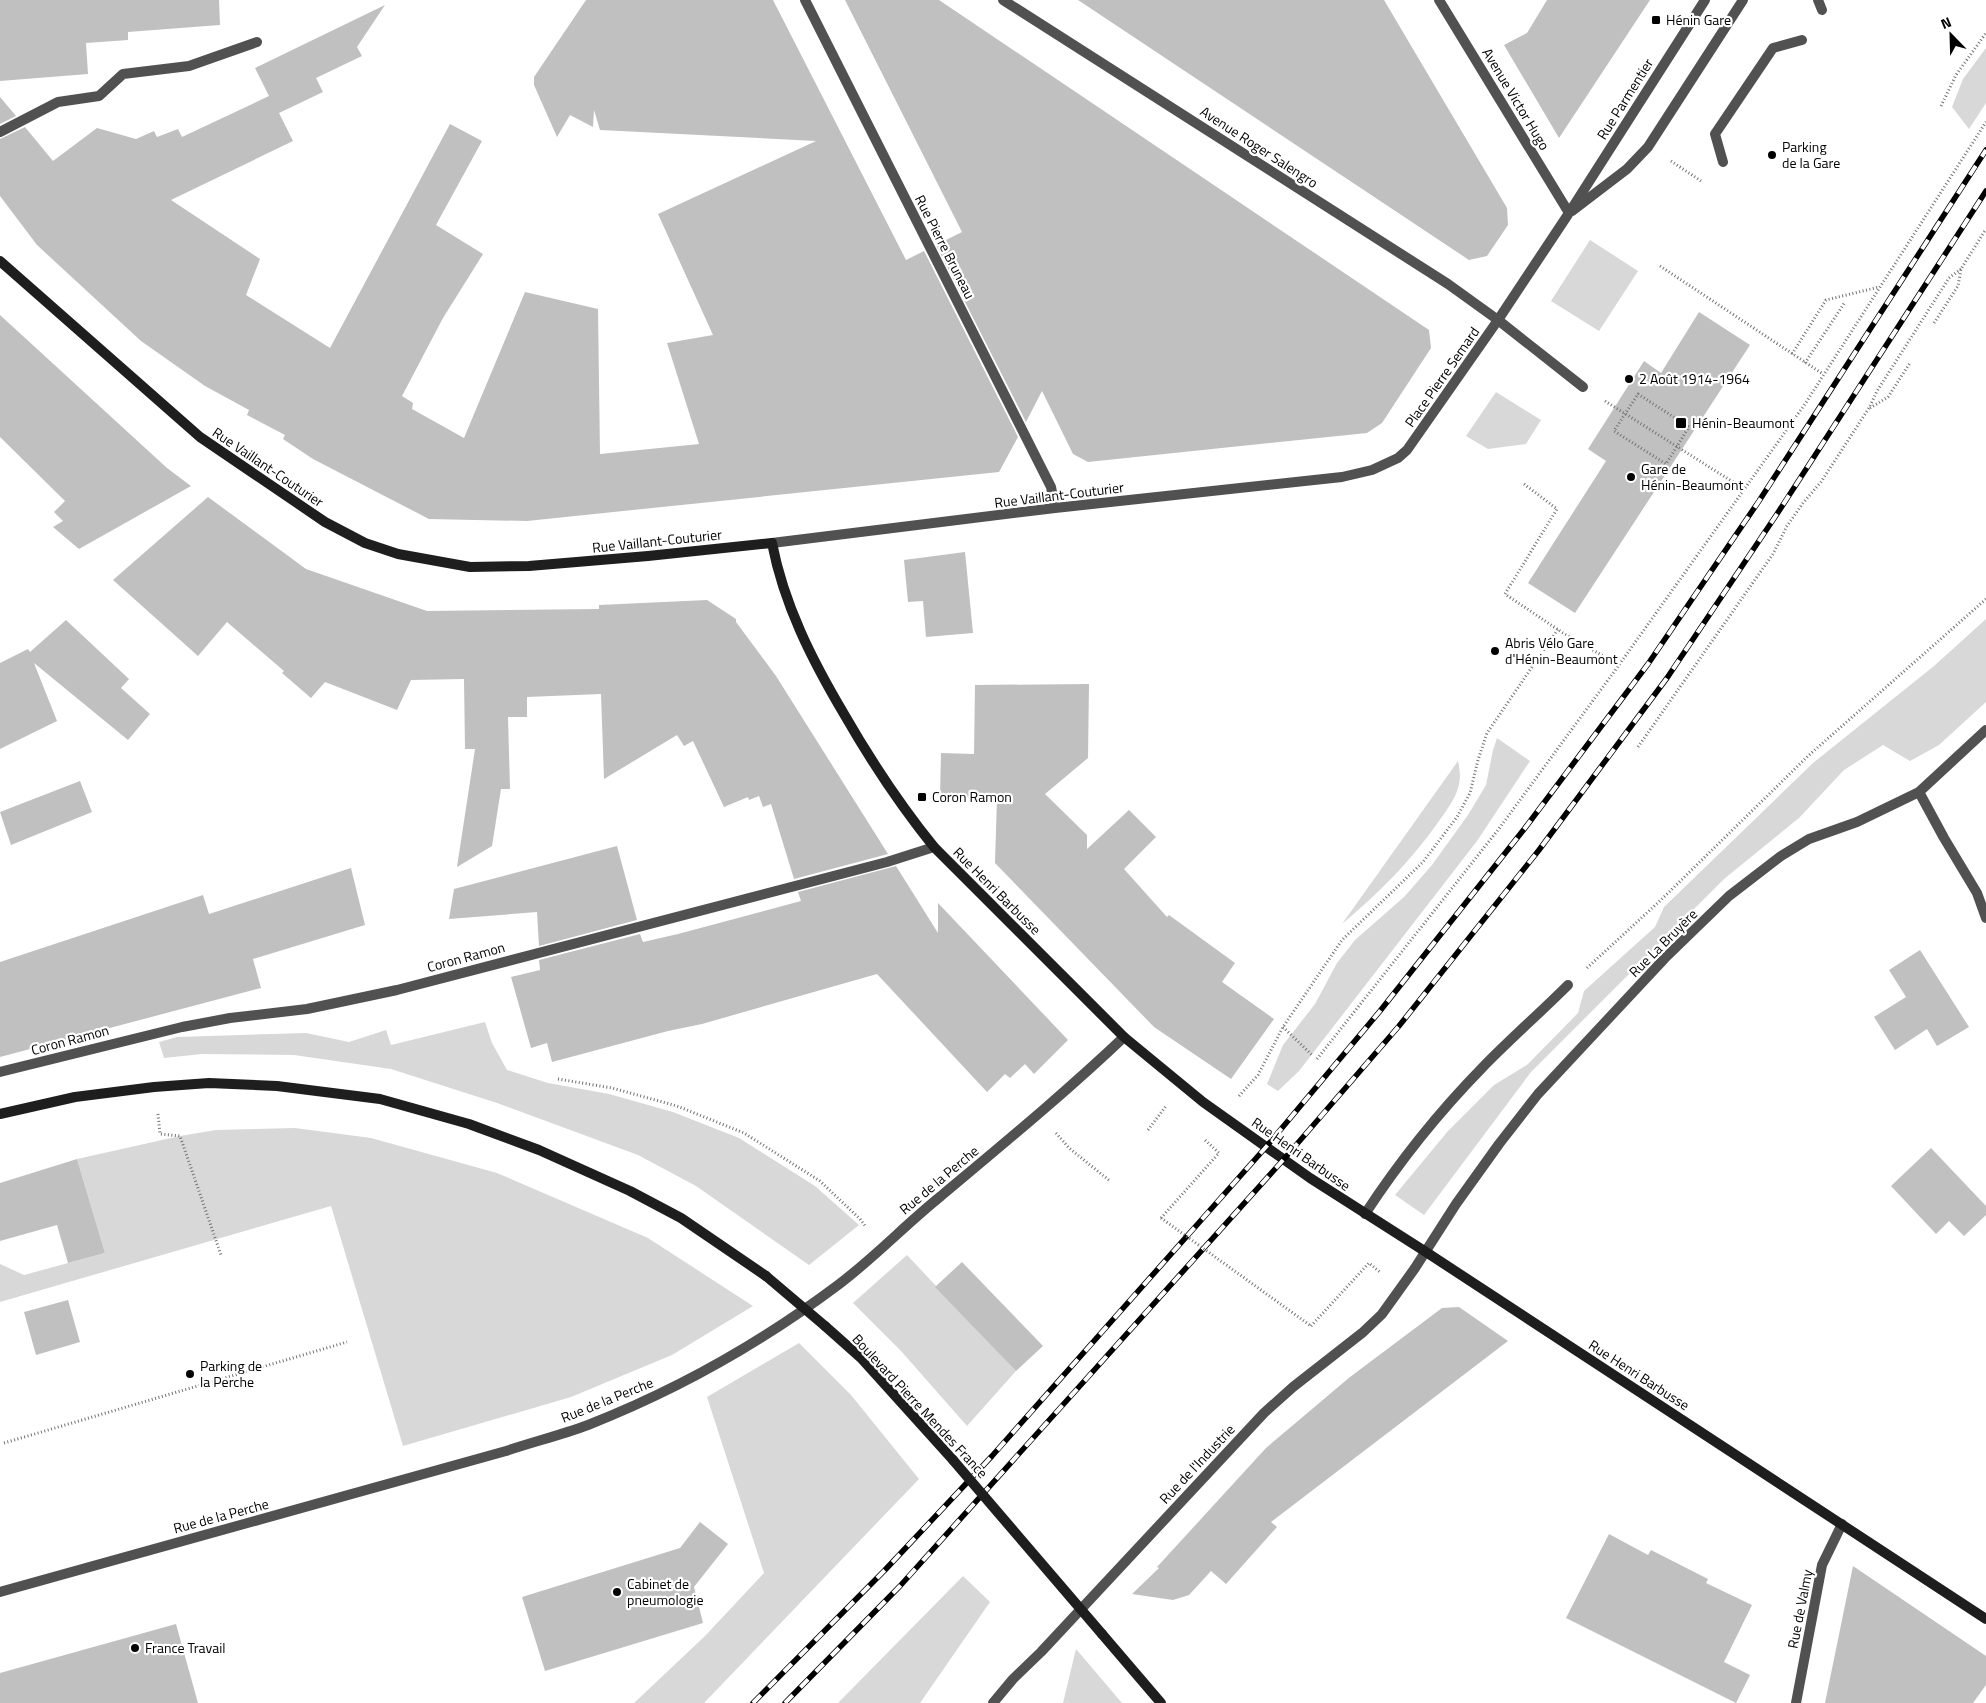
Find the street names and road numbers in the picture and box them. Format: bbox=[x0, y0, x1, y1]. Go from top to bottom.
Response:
street label: Avenue Victor Hugo bbox=[1478, 44, 1555, 154]
street label: Rue Parmentier bbox=[1591, 54, 1658, 143]
street label: Avenue Roger Salengro bbox=[1196, 101, 1322, 193]
street label: Rue Pierre Bruneau bbox=[910, 191, 981, 302]
street label: Place Pierre Semard bbox=[1399, 322, 1484, 431]
street label: Rue Vaillant-Couturier bbox=[208, 421, 328, 512]
street label: Rue Vaillant-Couturier bbox=[993, 476, 1125, 513]
street label: Rue Vaillant-Couturier bbox=[591, 523, 723, 558]
street label: Rue Henri Barbusse bbox=[949, 842, 1046, 939]
street label: Rue La Bruyère bbox=[1624, 904, 1702, 982]
street label: Coron Ramon bbox=[425, 936, 507, 977]
street label: Coron Ramon bbox=[29, 1019, 111, 1060]
street label: Rue Henri Barbusse bbox=[1248, 1112, 1355, 1196]
street label: Rue de la Perche bbox=[894, 1140, 983, 1219]
street label: Boulevard Pierre Mendes France bbox=[848, 1329, 993, 1482]
street label: Rue Henri Barbusse bbox=[1585, 1334, 1694, 1415]
street label: Rue de la Perche bbox=[558, 1371, 656, 1428]
street label: Rue de l'Industrie bbox=[1154, 1419, 1239, 1508]
street label: Rue de la Perche bbox=[171, 1493, 271, 1538]
street label: Rue de Valmy bbox=[1782, 1567, 1818, 1650]

